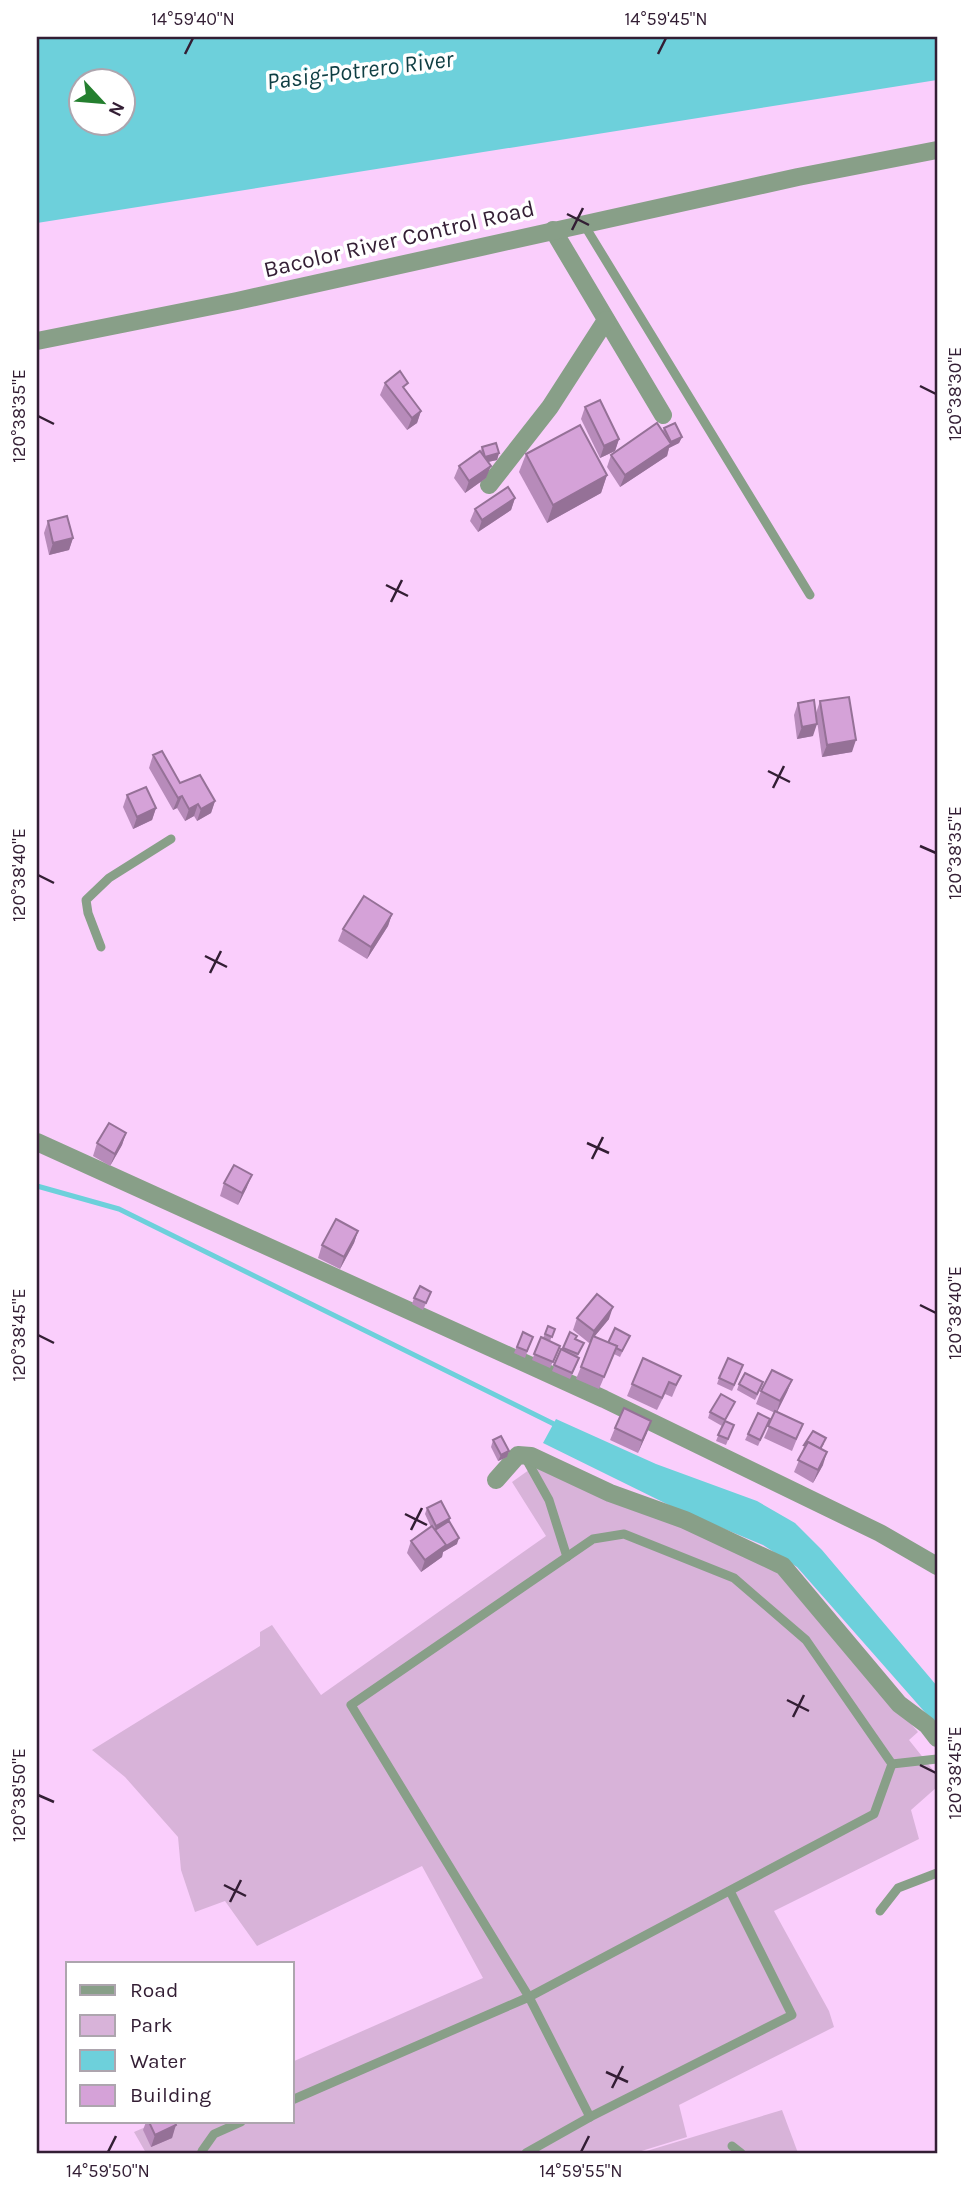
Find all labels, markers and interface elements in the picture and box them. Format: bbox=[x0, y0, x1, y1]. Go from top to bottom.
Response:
text: 14°59'40"N bbox=[151, 8, 235, 30]
text: 14°59'45"N bbox=[624, 8, 708, 30]
water label: Pasig-Potrero River bbox=[265, 45, 456, 95]
north arrow bbox=[66, 66, 136, 136]
text: N bbox=[104, 98, 129, 120]
street label: Bacolor River Control Road bbox=[261, 195, 537, 283]
text: 120°38'30"E bbox=[944, 347, 966, 441]
text: 120°38'35"E bbox=[8, 369, 30, 463]
text: 120°38'35"E bbox=[944, 806, 966, 900]
text: 120°38'40"E bbox=[8, 828, 30, 922]
text: 120°38'40"E bbox=[944, 1266, 966, 1360]
text: 120°38'45"E bbox=[8, 1288, 30, 1382]
text: 120°38'45"E bbox=[944, 1726, 966, 1820]
text: 120°38'50"E bbox=[8, 1748, 30, 1842]
legend bbox=[66, 1962, 294, 2124]
text: Road bbox=[130, 1978, 178, 2002]
text: Park bbox=[130, 2013, 173, 2037]
text: Water bbox=[130, 2049, 186, 2073]
text: Building bbox=[130, 2083, 211, 2107]
text: 14°59'50"N bbox=[66, 2160, 150, 2182]
text: 14°59'55"N bbox=[539, 2160, 623, 2182]

